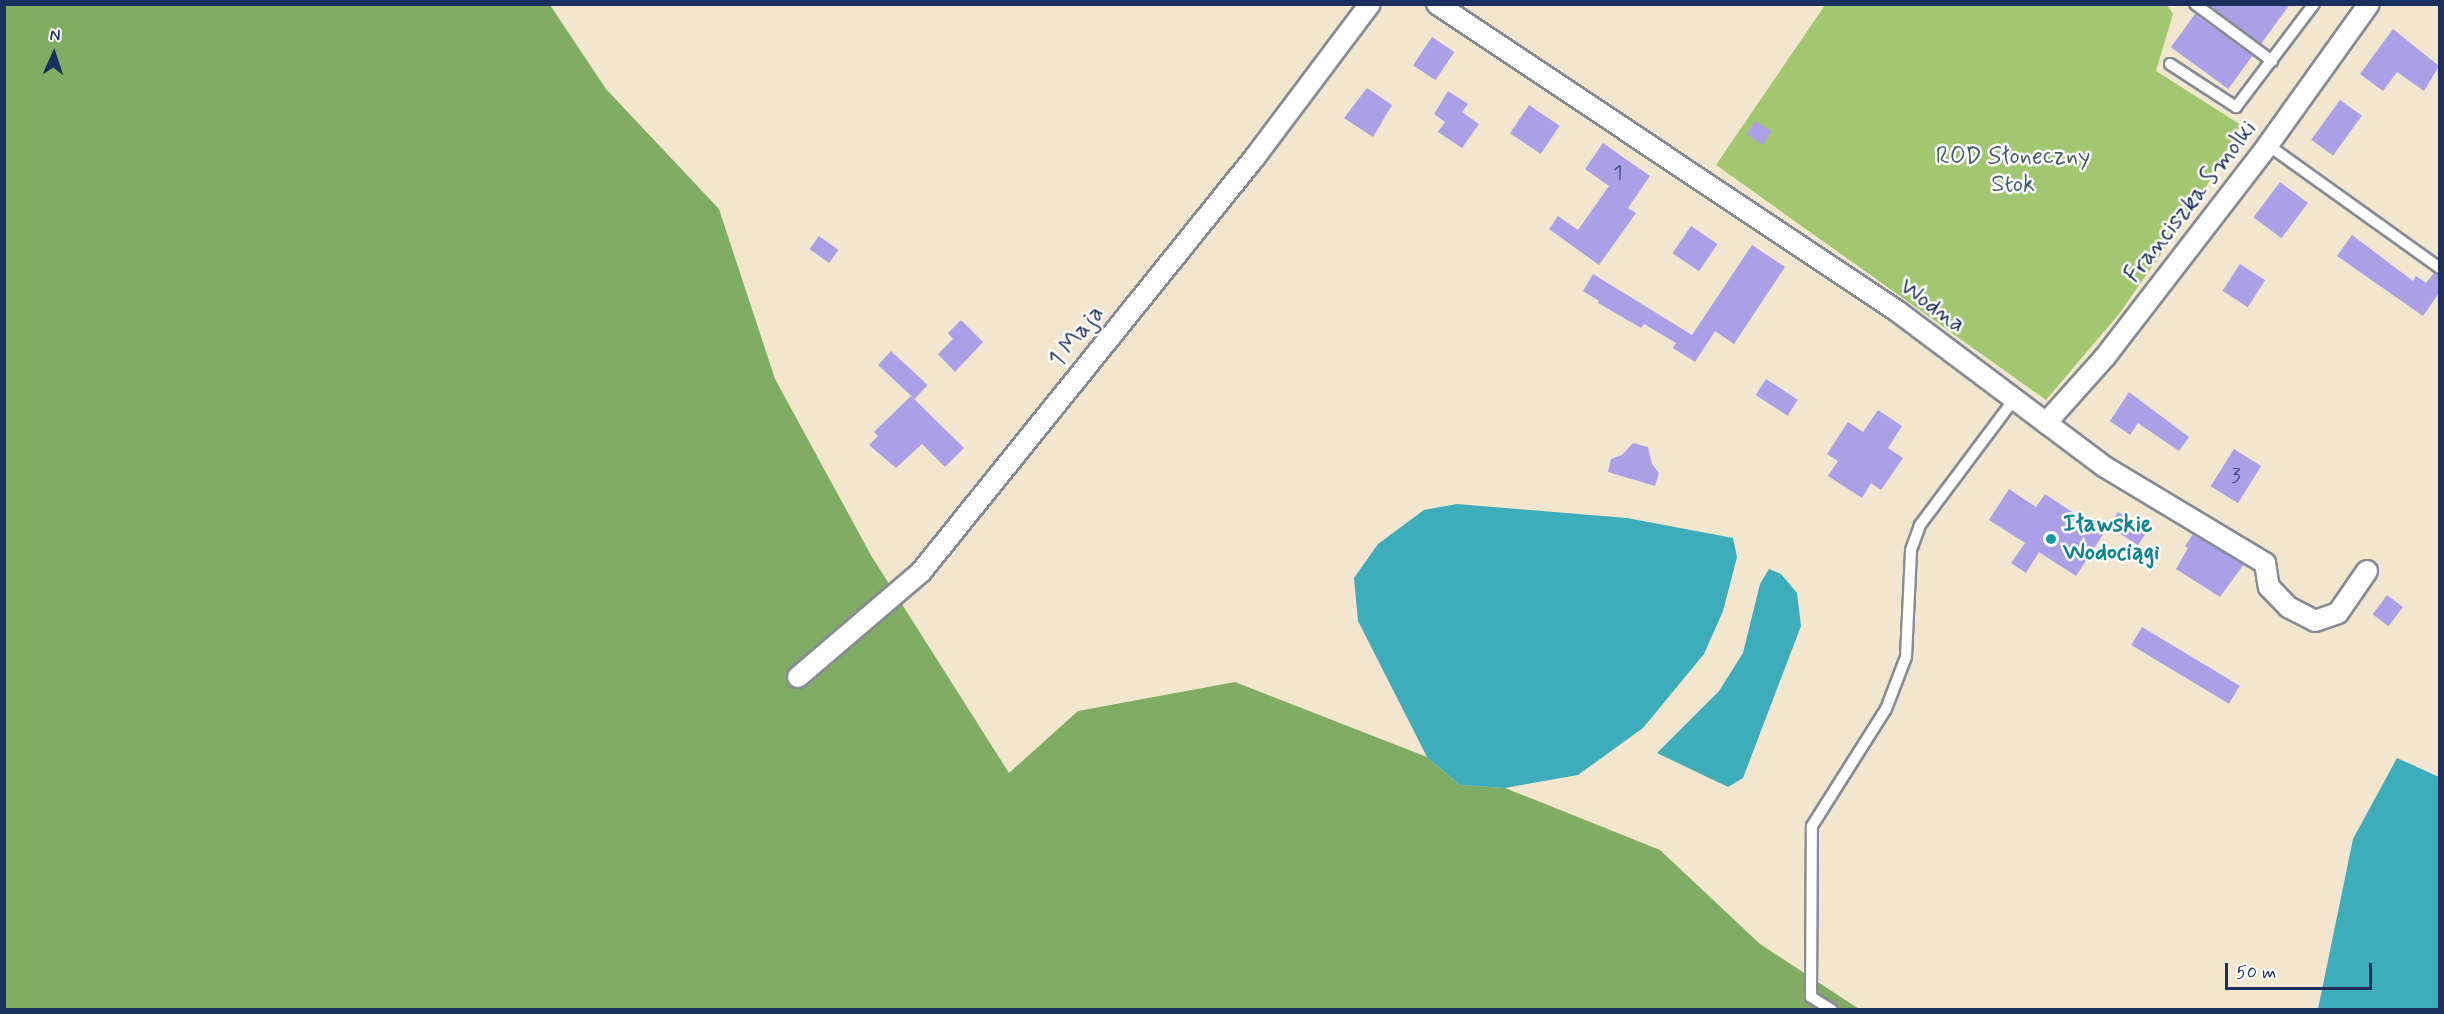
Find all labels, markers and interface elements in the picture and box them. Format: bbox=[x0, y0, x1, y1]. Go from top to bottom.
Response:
north arrow bbox=[24, 24, 84, 84]
text: N bbox=[49, 25, 61, 46]
street label: Franciszka Smolki bbox=[2120, 117, 2262, 287]
park label: ROD Słoneczny Stok bbox=[1936, 143, 2090, 199]
house number: 1 bbox=[1613, 160, 1623, 186]
street label: Wodna bbox=[1894, 273, 1970, 339]
street label: 1 Maja bbox=[1043, 300, 1111, 374]
house number: 3 bbox=[2231, 463, 2241, 489]
place label: Iławskie Wodociągi bbox=[2063, 511, 2160, 567]
marker: Iławskie Wodociągi bbox=[2044, 532, 2058, 546]
scale bar bbox=[2228, 951, 2375, 989]
text: 50 m bbox=[2236, 961, 2276, 985]

